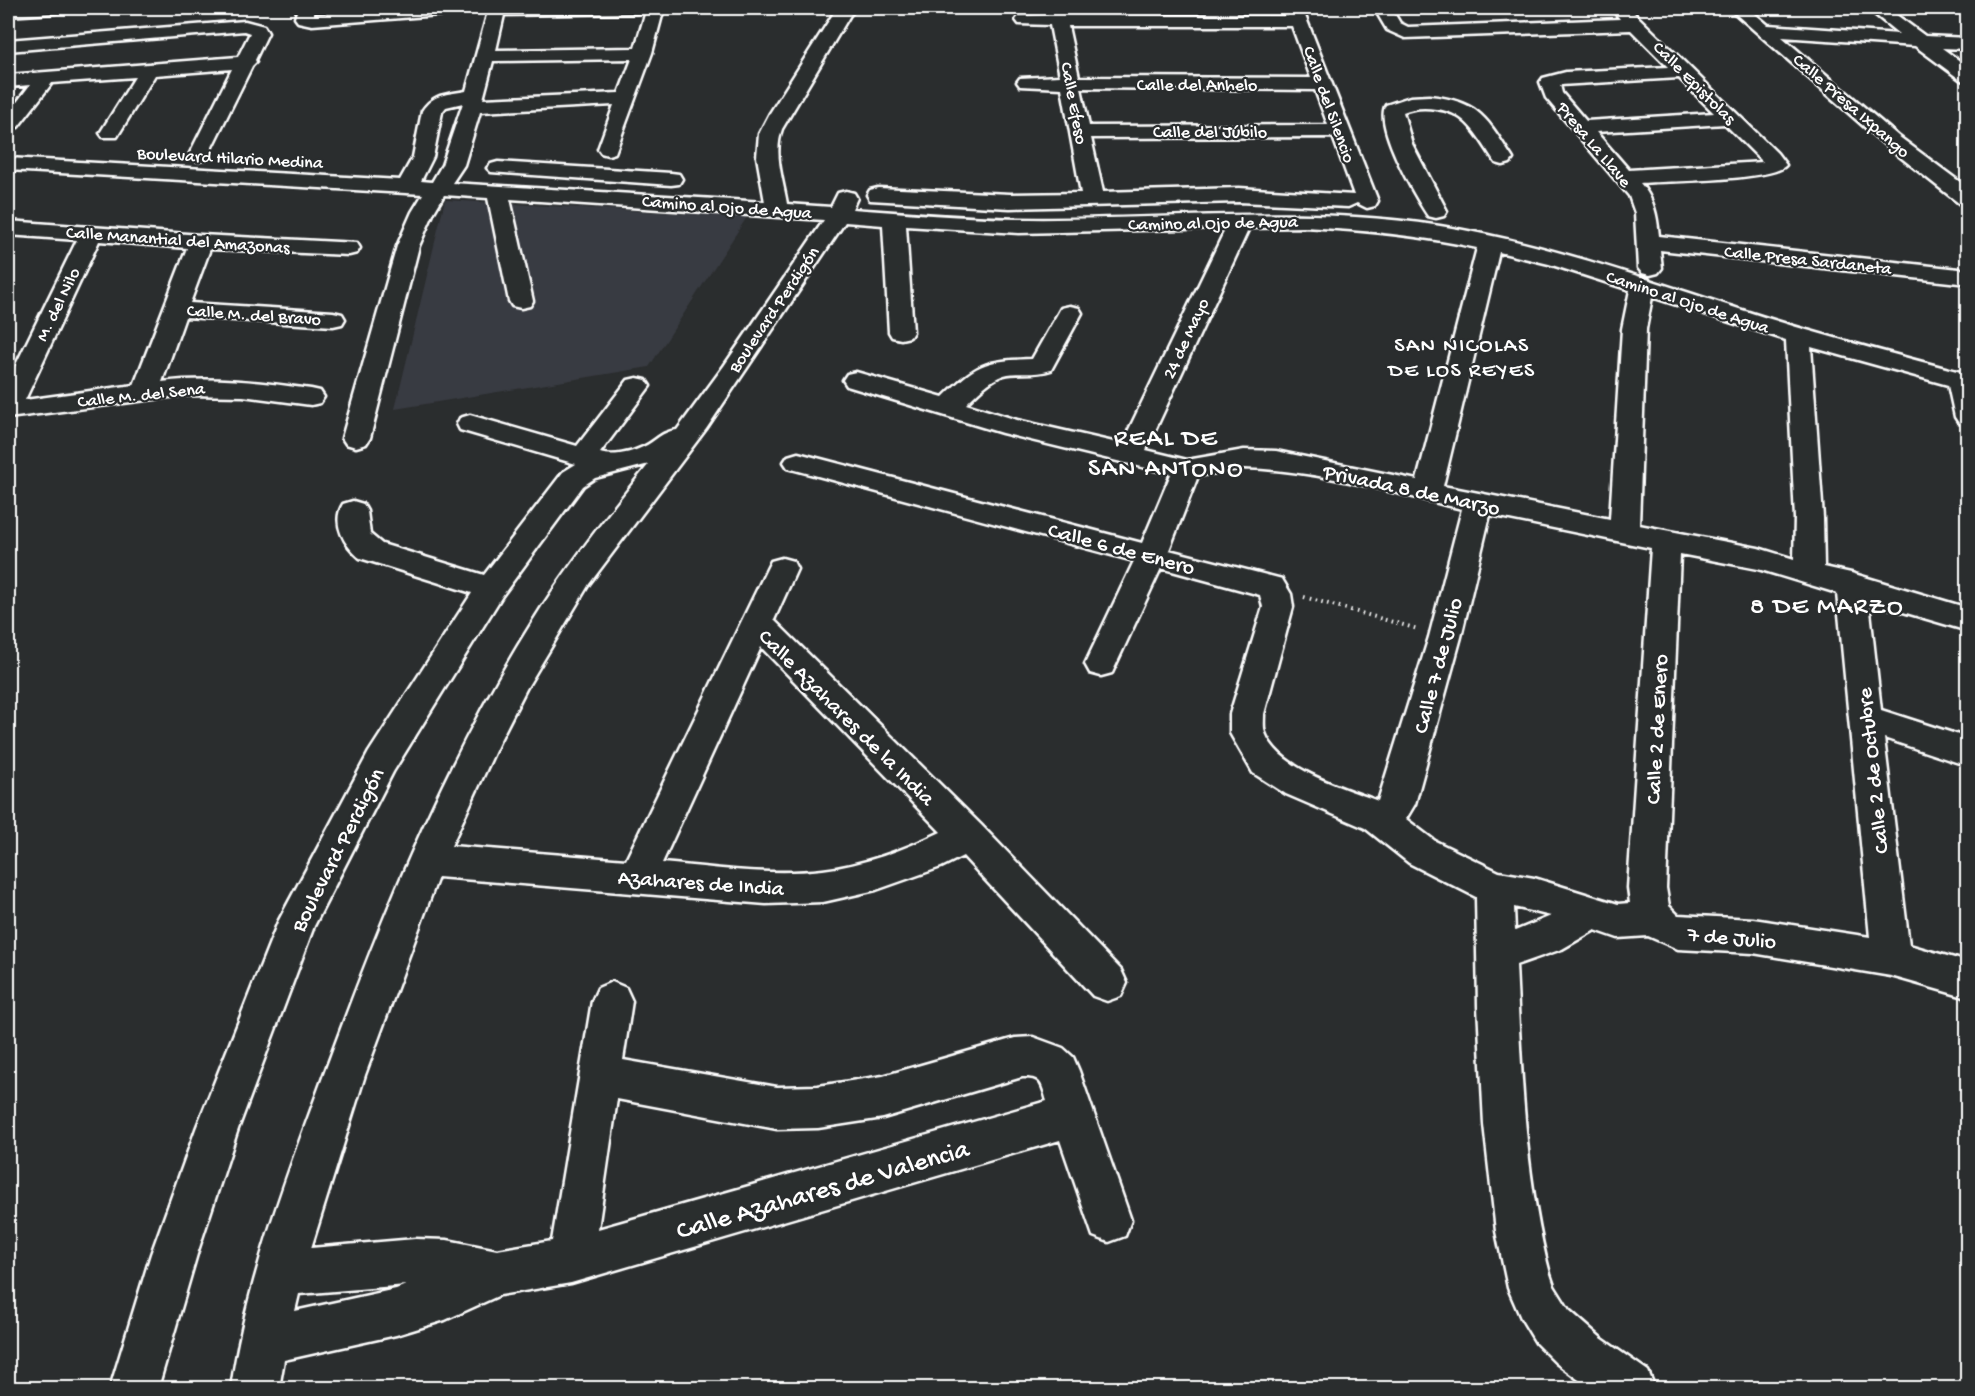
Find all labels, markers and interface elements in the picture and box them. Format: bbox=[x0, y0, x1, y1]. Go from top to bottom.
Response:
street label: Calle Epistolas bbox=[1647, 38, 1740, 131]
street label: Calle del Silencio bbox=[1297, 44, 1359, 166]
street label: Calle Presa Ixpango bbox=[1787, 50, 1913, 164]
street label: Calle Efeso bbox=[1054, 61, 1091, 146]
street label: Calle del Anhelo bbox=[1137, 76, 1257, 97]
street label: Presa La Llave bbox=[1551, 98, 1635, 193]
street label: Calle del Júbilo bbox=[1153, 123, 1267, 144]
street label: Boulevard Hilario Medina bbox=[135, 144, 324, 175]
street label: Camino al Ojo de Agua bbox=[641, 192, 813, 225]
street label: Camino al Ojo de Agua bbox=[1128, 213, 1299, 236]
street label: Calle Manantial del Amazonas bbox=[65, 223, 292, 260]
street label: Calle Presa Sardaneta bbox=[1723, 242, 1893, 281]
street label: Boulevard Perdigón bbox=[725, 243, 825, 378]
street label: M. del Nilo bbox=[32, 265, 86, 345]
street label: Camino al Ojo de Agua bbox=[1603, 267, 1772, 340]
street label: 24 de Mayo bbox=[1159, 295, 1215, 383]
street label: Calle M. del Bravo bbox=[186, 301, 322, 332]
district label: SAN NICOLAS DE LOS REYES bbox=[1386, 334, 1536, 385]
street label: Calle M. del Sena bbox=[77, 379, 207, 414]
district label: REAL DE SAN ANTONO bbox=[1088, 425, 1244, 486]
street label: Privada 8 de Marzo bbox=[1319, 460, 1502, 523]
street label: Calle 6 de Enero bbox=[1045, 519, 1197, 583]
district label: 8 DE MARZO bbox=[1750, 593, 1904, 624]
street label: Calle 7 de Julio bbox=[1409, 595, 1470, 737]
street label: Calle Azahares de la India bbox=[751, 625, 939, 813]
street label: Calle 2 de Enero bbox=[1642, 653, 1676, 805]
street label: Calle 2 de Octubre bbox=[1853, 686, 1897, 855]
street label: Boulevard Perdigón bbox=[287, 764, 392, 938]
street label: Azahares de India bbox=[617, 866, 785, 904]
street label: 7 de Julio bbox=[1685, 923, 1777, 957]
street label: Calle Azahares de Valencia bbox=[673, 1134, 974, 1249]

